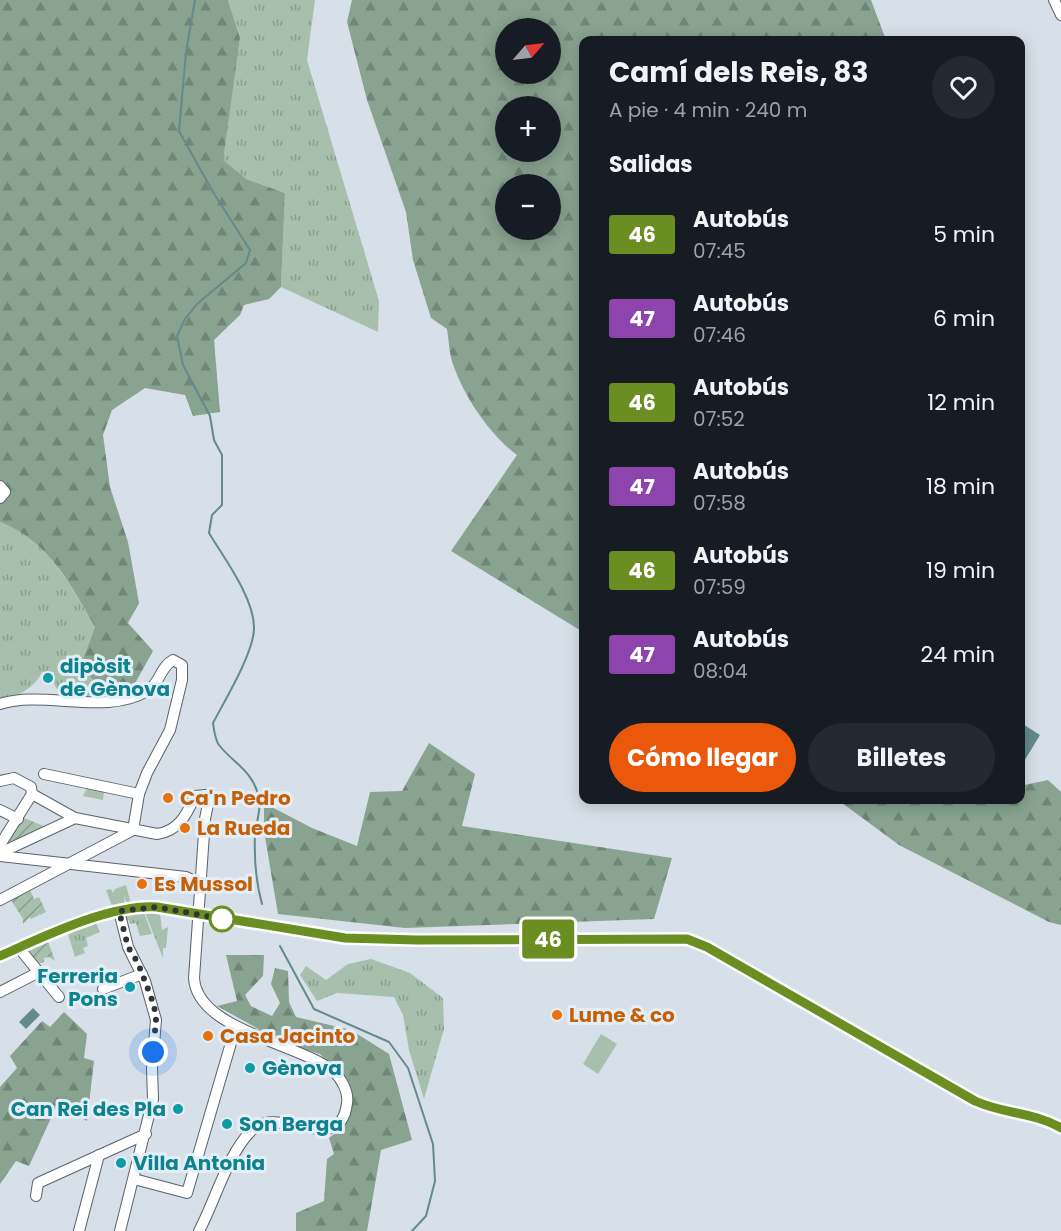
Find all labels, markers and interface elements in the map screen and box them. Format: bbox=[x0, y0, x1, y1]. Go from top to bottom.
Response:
north arrow bbox=[495, 18, 561, 84]
map controls bbox=[495, 18, 561, 240]
text: Camí dels Reis, 83 bbox=[609, 53, 868, 92]
button: heart bbox=[932, 56, 995, 119]
button: + bbox=[495, 96, 561, 162]
text: A pie · 4 min · 240 m bbox=[609, 96, 807, 124]
text: Salidas bbox=[609, 149, 693, 180]
button: − bbox=[495, 174, 561, 240]
text: Autobús bbox=[693, 204, 789, 235]
text: 5 min bbox=[933, 219, 995, 250]
text: 46 bbox=[628, 220, 656, 249]
text: 07:45 bbox=[693, 237, 746, 265]
text: Autobús bbox=[693, 288, 789, 319]
text: 6 min bbox=[933, 303, 995, 334]
text: 47 bbox=[629, 304, 655, 333]
text: 07:46 bbox=[693, 321, 746, 349]
text: Autobús bbox=[693, 372, 789, 403]
text: 12 min bbox=[927, 387, 995, 418]
text: 46 bbox=[628, 388, 656, 417]
text: 07:52 bbox=[693, 405, 745, 433]
text: Autobús bbox=[693, 456, 789, 487]
text: 18 min bbox=[926, 471, 995, 502]
text: 47 bbox=[629, 472, 655, 501]
text: 07:58 bbox=[693, 489, 746, 517]
text: Autobús bbox=[693, 540, 789, 571]
text: 19 min bbox=[926, 555, 995, 586]
text: 46 bbox=[628, 556, 656, 585]
text: 07:59 bbox=[693, 573, 746, 601]
text: Autobús bbox=[693, 624, 789, 655]
text: 24 min bbox=[920, 639, 995, 670]
text: 47 bbox=[629, 640, 655, 669]
place label: dipòsit de Gènova bbox=[60, 652, 170, 703]
text: 08:04 bbox=[693, 657, 748, 685]
marker: dipòsit de Gènova bbox=[41, 671, 55, 685]
button: Cómo llegar bbox=[609, 723, 796, 792]
button: Billetes bbox=[808, 723, 995, 792]
place label: Ca'n Pedro bbox=[180, 784, 291, 812]
marker: Ca'n Pedro bbox=[161, 791, 175, 805]
place label: La Rueda bbox=[197, 814, 290, 842]
marker: La Rueda bbox=[178, 821, 192, 835]
place label: Es Mussol bbox=[154, 870, 253, 898]
marker: Es Mussol bbox=[135, 877, 149, 891]
unlabelled marker bbox=[209, 906, 235, 932]
line badge: 46 bbox=[521, 920, 575, 958]
text: 46 bbox=[534, 925, 562, 954]
place label: Ferreria Pons bbox=[37, 962, 118, 1013]
marker: Ferreria Pons bbox=[123, 980, 137, 994]
place label: Lume & co bbox=[569, 1001, 675, 1029]
marker: Lume & co bbox=[550, 1008, 564, 1022]
place label: Casa Jacinto bbox=[220, 1022, 356, 1050]
marker: Casa Jacinto bbox=[201, 1029, 215, 1043]
your location bbox=[138, 1037, 168, 1067]
place label: Gènova bbox=[262, 1054, 342, 1082]
marker: Gènova bbox=[243, 1061, 257, 1075]
place label: Can Rei des Pla bbox=[11, 1095, 166, 1123]
marker: Can Rei des Pla bbox=[171, 1102, 185, 1116]
place label: Son Berga bbox=[239, 1110, 343, 1138]
marker: Son Berga bbox=[220, 1117, 234, 1131]
place label: Villa Antonia bbox=[133, 1149, 265, 1177]
marker: Villa Antonia bbox=[114, 1156, 128, 1170]

